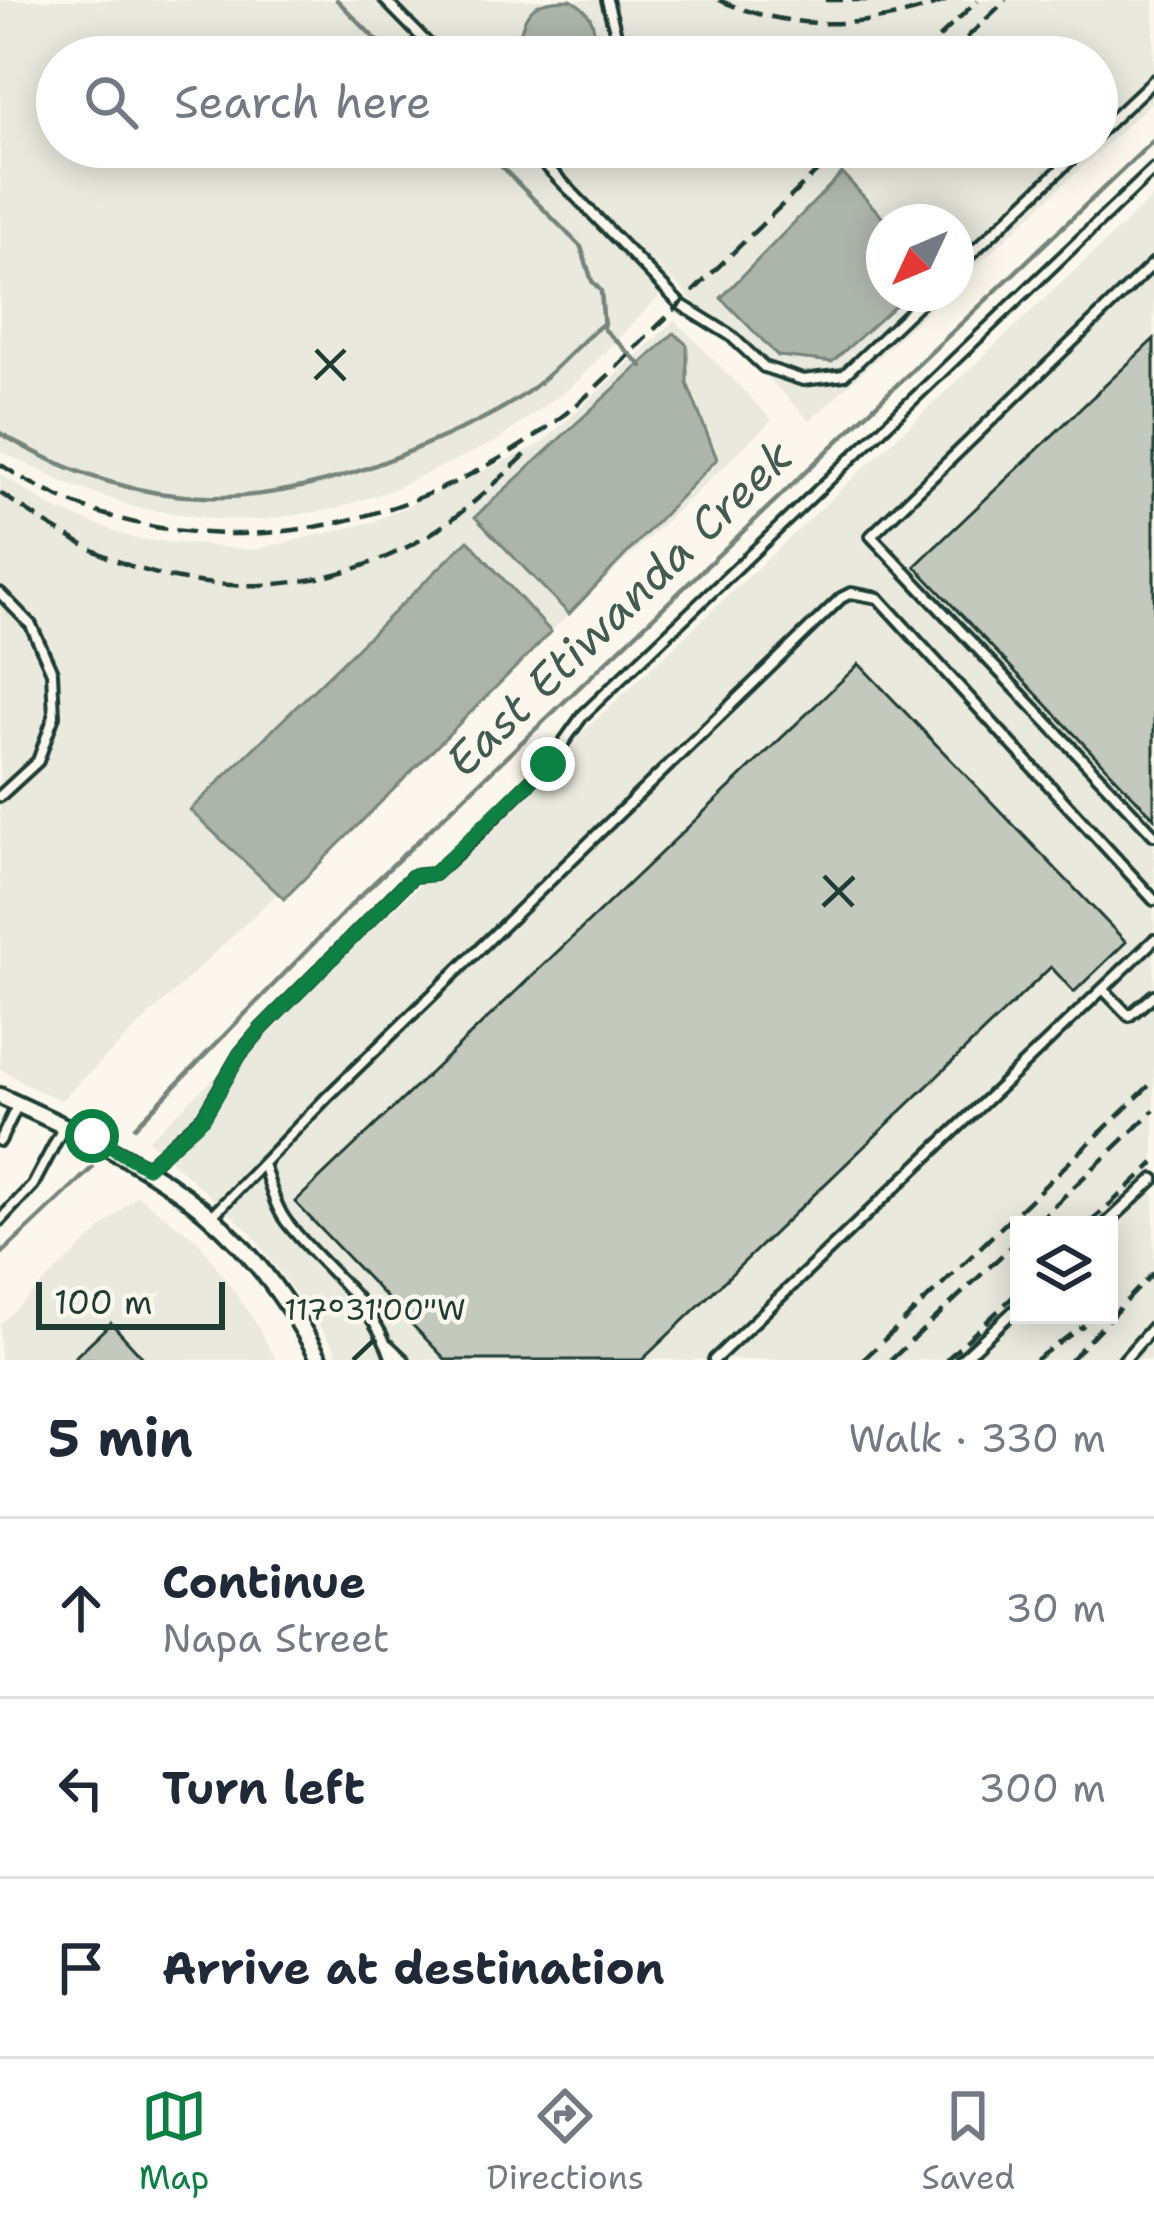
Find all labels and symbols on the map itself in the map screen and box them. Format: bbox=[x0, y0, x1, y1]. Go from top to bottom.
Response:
north arrow bbox=[866, 204, 974, 312]
water label: East Etiwanda Creek bbox=[433, 426, 806, 789]
route end bbox=[521, 737, 575, 791]
route start bbox=[65, 1109, 119, 1163]
scale bar bbox=[36, 1276, 225, 1329]
text: 117°31'00"W bbox=[284, 1289, 466, 1330]

